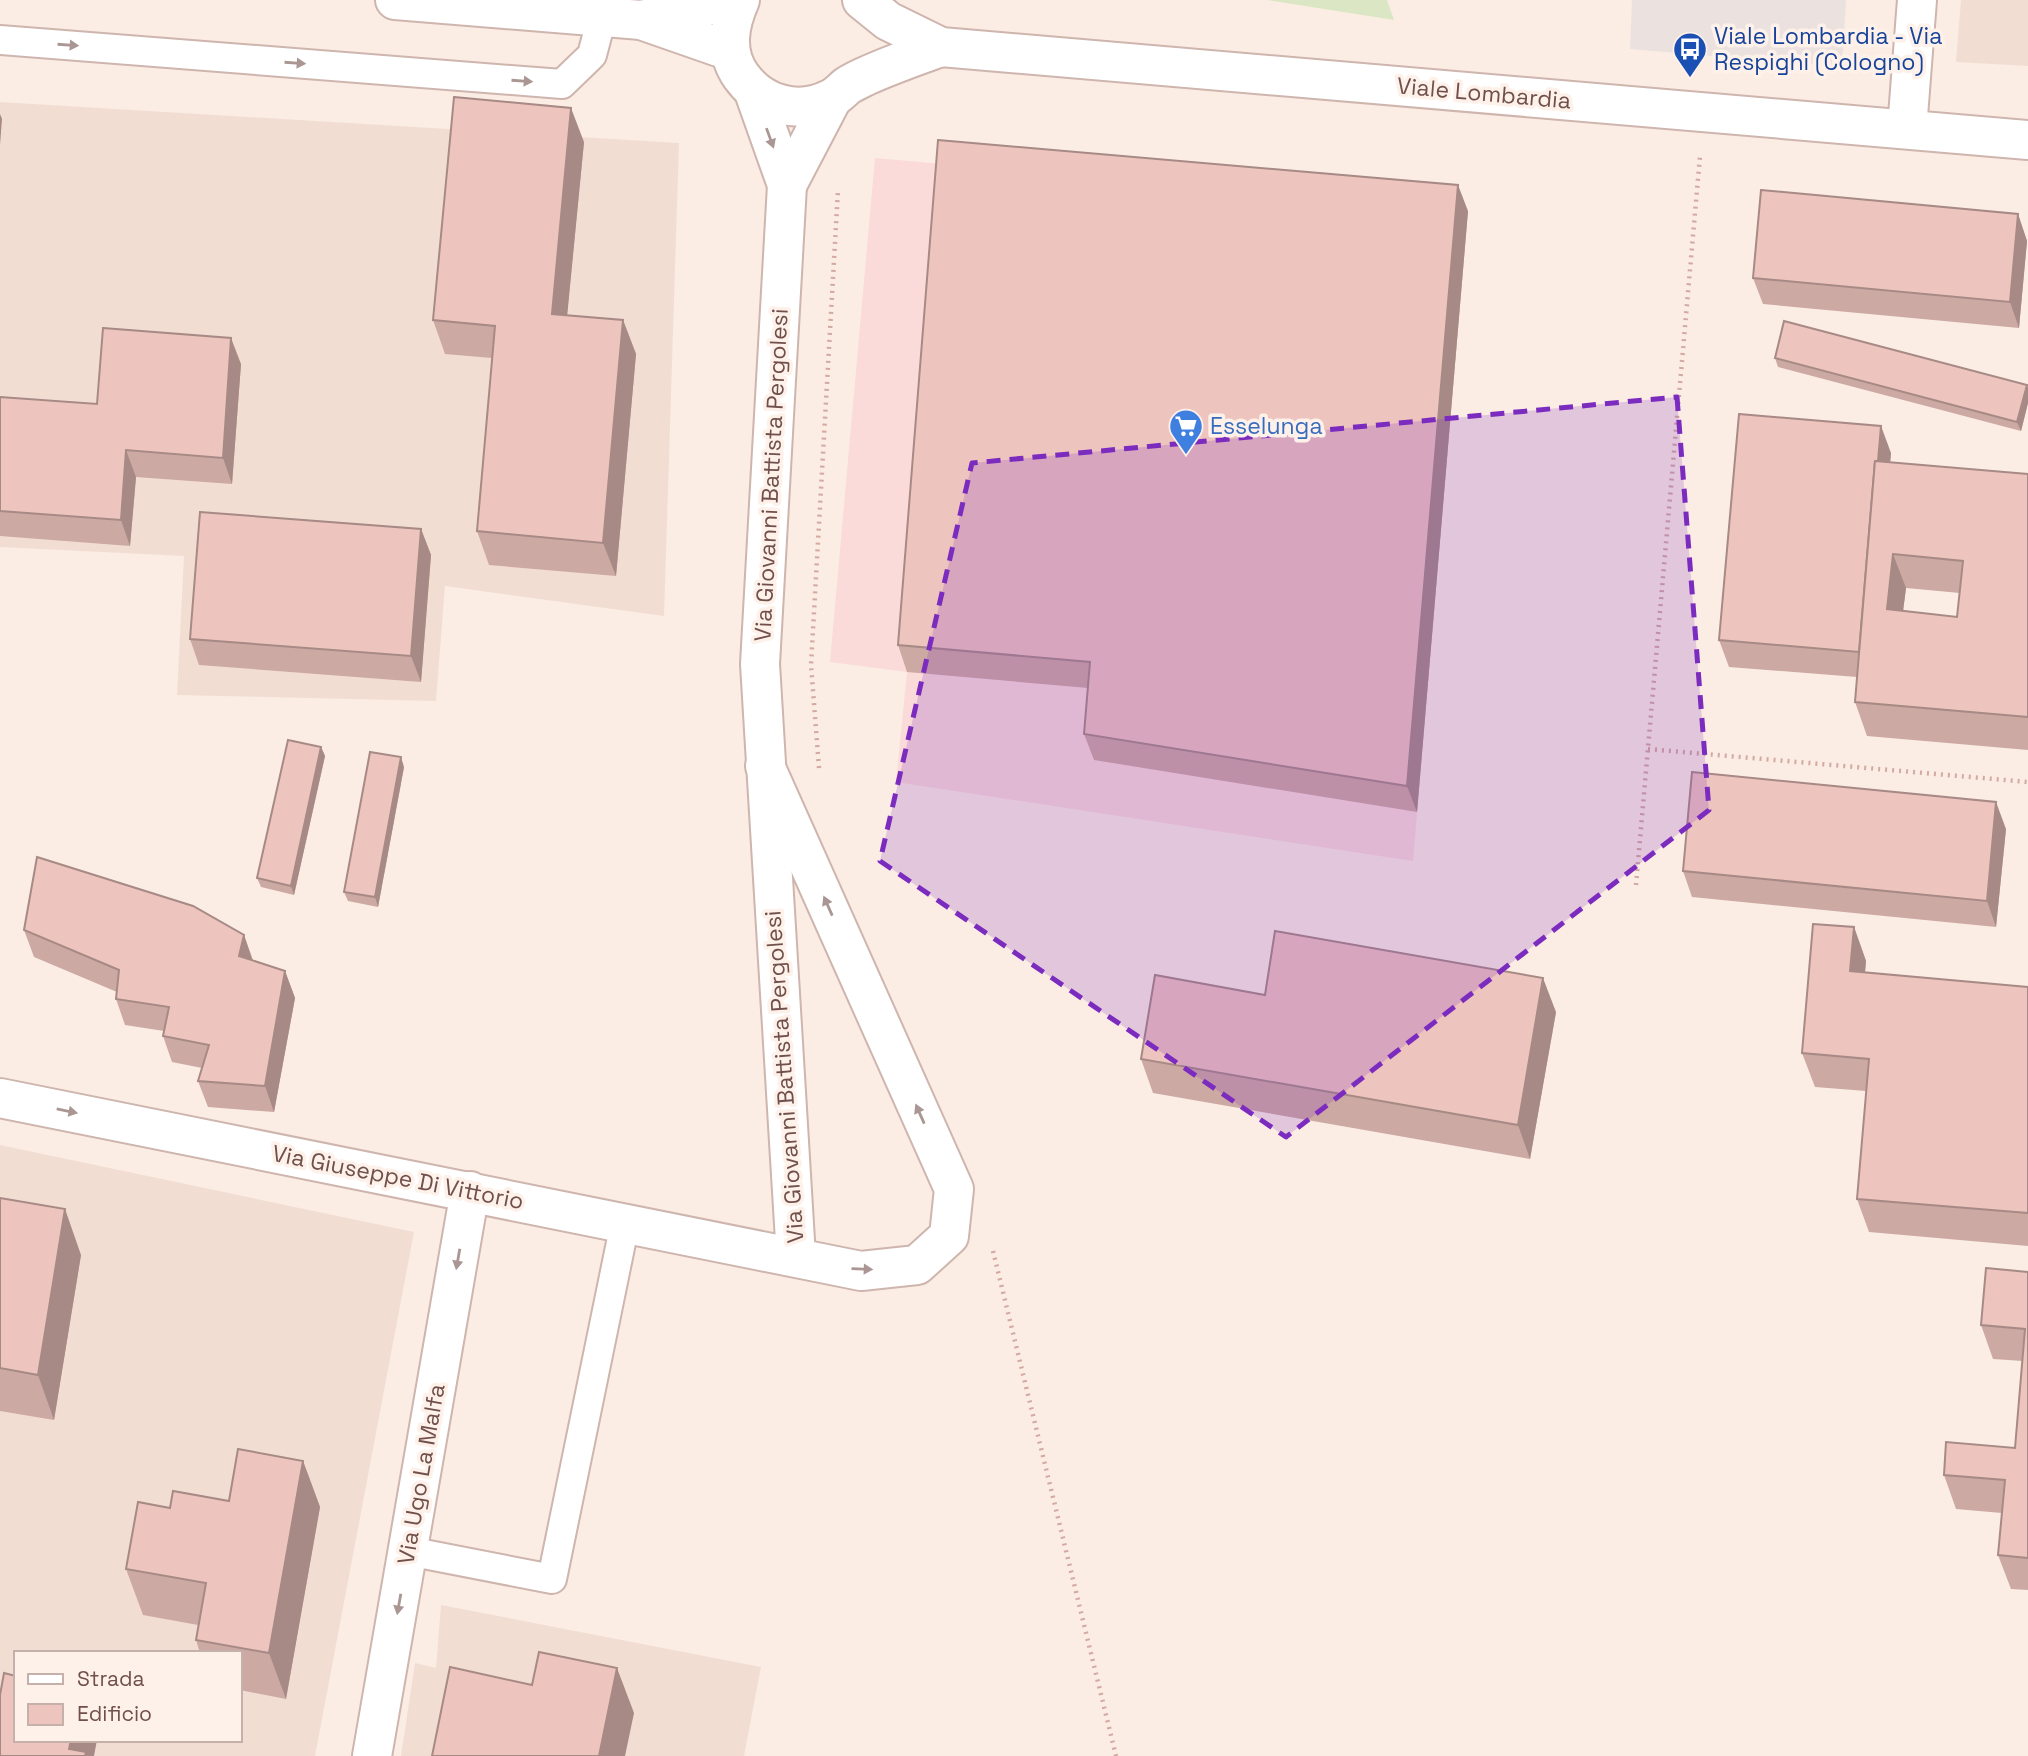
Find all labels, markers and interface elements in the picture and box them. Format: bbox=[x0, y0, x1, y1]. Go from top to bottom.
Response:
place label: Viale Lombardia - Via Respighi (Cologno) bbox=[1714, 21, 1942, 77]
bus stop icon: Viale Lombardia - Via Respighi (Cologno) bbox=[1671, 30, 1709, 79]
one-way arrow bbox=[57, 40, 79, 51]
one-way arrow bbox=[284, 58, 306, 69]
street label: Viale Lombardia bbox=[1396, 70, 1572, 116]
one-way arrow bbox=[511, 76, 533, 87]
one-way arrow bbox=[765, 128, 776, 149]
street label: Via Giovanni Battista Pergolesi bbox=[747, 308, 795, 642]
supermarket icon: Esselunga bbox=[1167, 407, 1205, 456]
place label: Esselunga bbox=[1210, 411, 1323, 441]
one-way arrow bbox=[822, 896, 833, 917]
street label: Via Giovanni Battista Pergolesi bbox=[757, 910, 811, 1244]
one-way arrow bbox=[914, 1104, 926, 1124]
one-way arrow bbox=[56, 1106, 78, 1117]
street label: Via Giuseppe Di Vittorio bbox=[270, 1138, 526, 1216]
one-way arrow bbox=[452, 1248, 463, 1270]
one-way arrow bbox=[852, 1264, 874, 1275]
street label: Via Ugo La Malfa bbox=[390, 1381, 452, 1567]
one-way arrow bbox=[393, 1593, 404, 1615]
legend bbox=[14, 1651, 242, 1742]
text: Strada bbox=[77, 1665, 144, 1692]
text: Edificio bbox=[77, 1700, 152, 1727]

